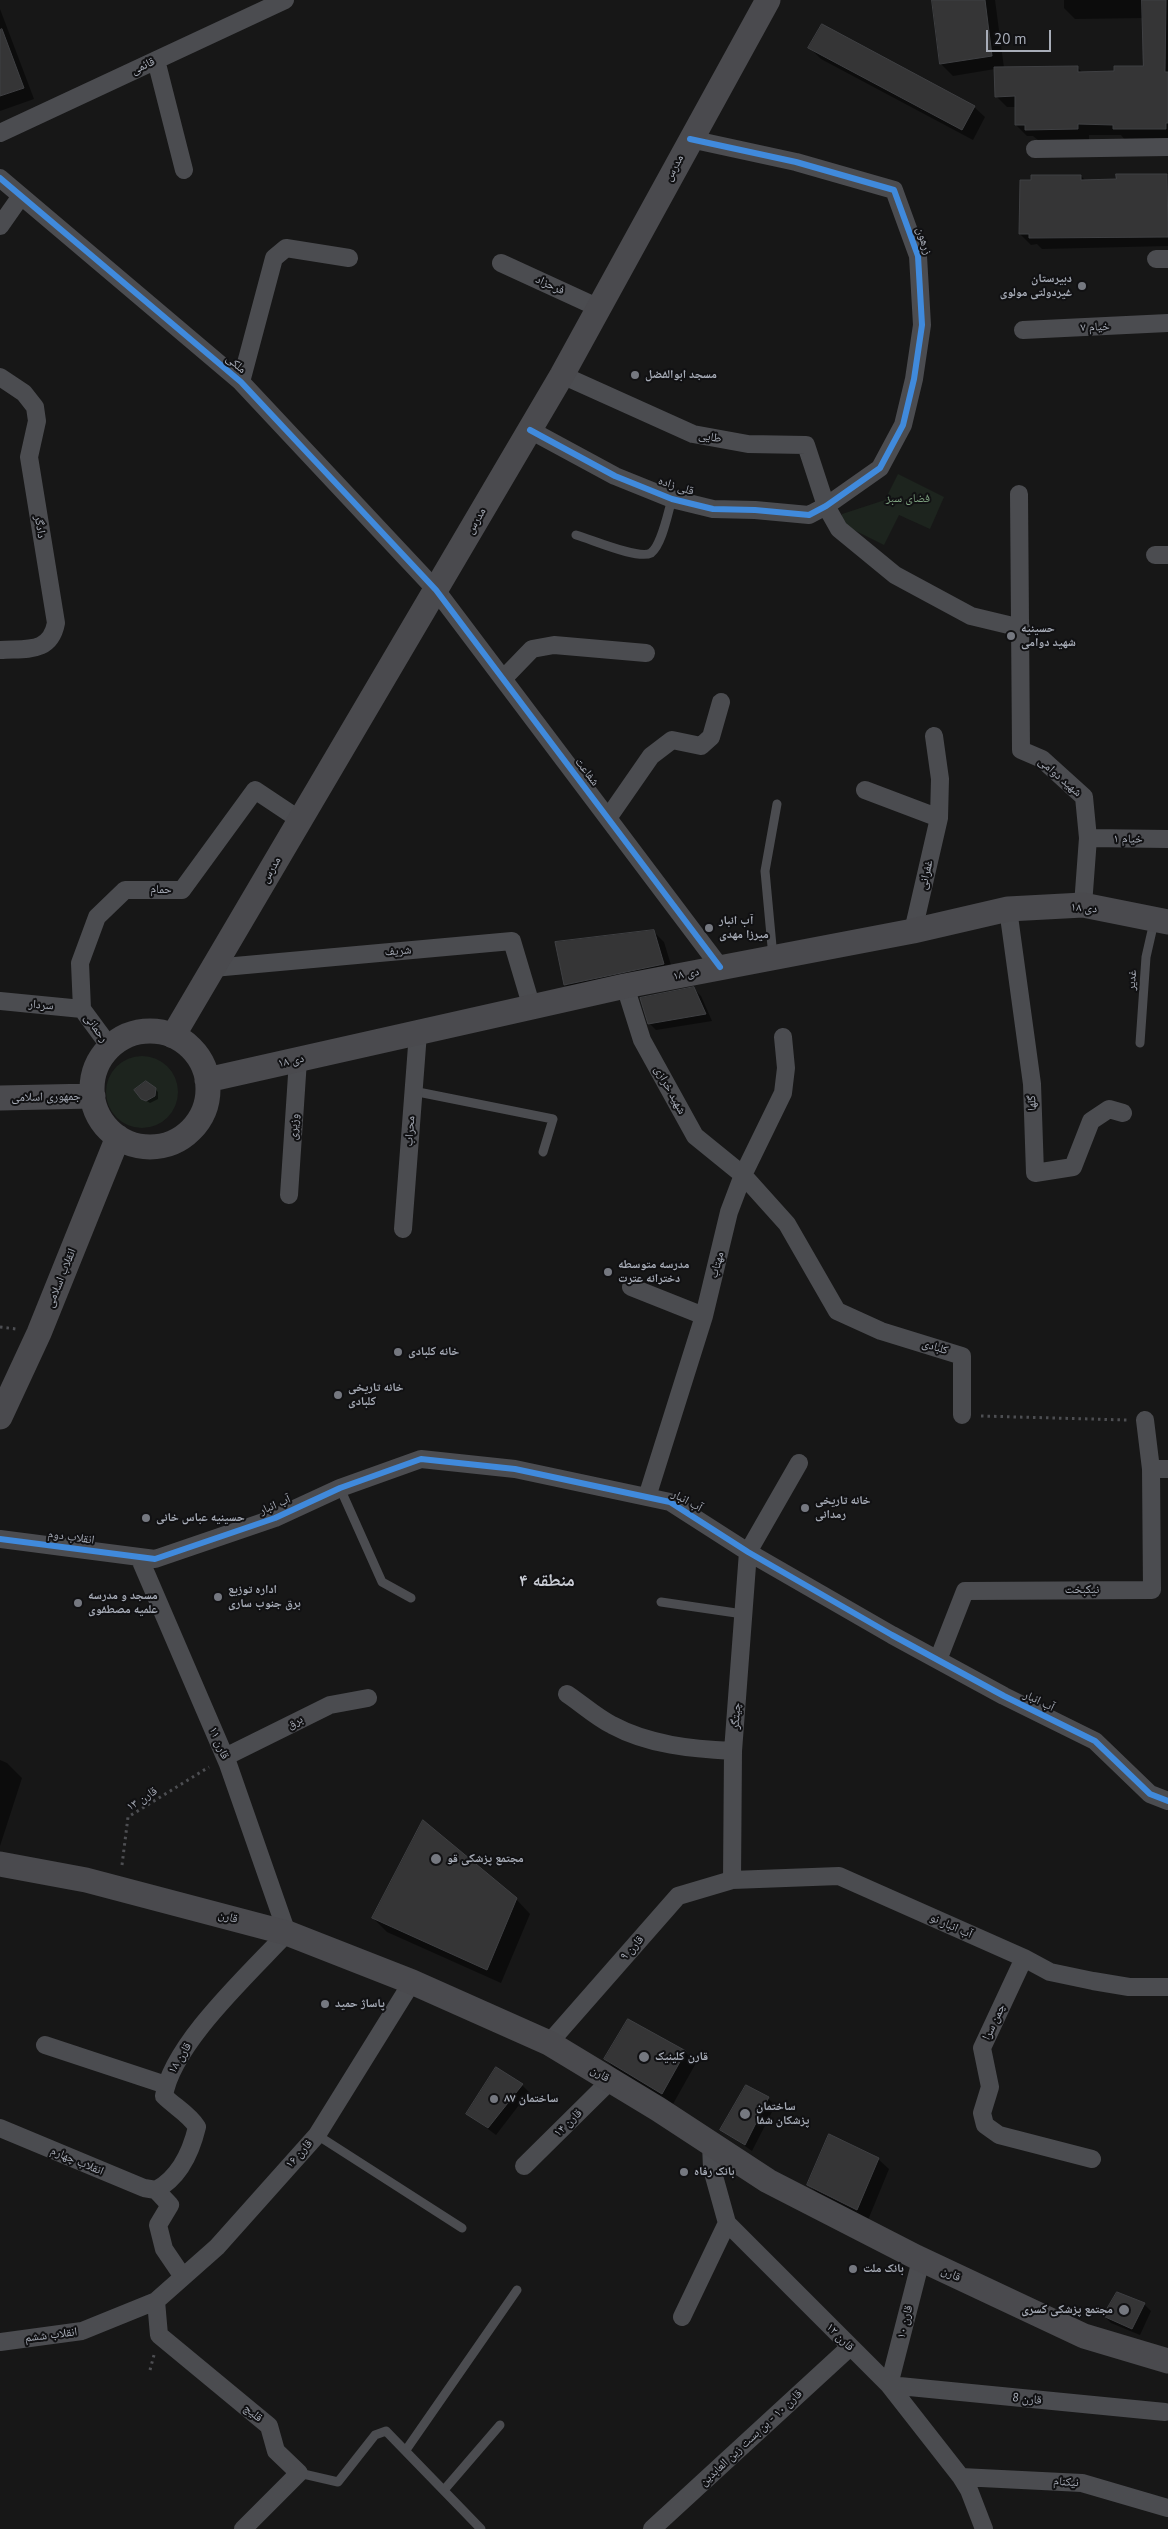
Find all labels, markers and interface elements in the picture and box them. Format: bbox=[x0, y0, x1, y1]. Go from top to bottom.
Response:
scale bar bbox=[988, 20, 1053, 52]
text: 20 m bbox=[994, 29, 1027, 48]
street label: قائمی bbox=[129, 54, 157, 78]
street label: مدرس bbox=[661, 152, 687, 184]
street label: زرهون bbox=[913, 226, 935, 256]
street label: فرحزاد bbox=[533, 272, 567, 298]
place label: دبیرستان غیردولتی مولوی bbox=[1000, 272, 1072, 300]
marker: دبیرستان غیردولتی مولوی bbox=[1076, 280, 1088, 292]
street label: خیام ۷ bbox=[1080, 319, 1110, 335]
street label: ملکی bbox=[223, 351, 249, 377]
place label: مسجد ابوالفضل bbox=[645, 368, 717, 382]
marker: مسجد ابوالفضل bbox=[629, 369, 641, 381]
street label: طایی bbox=[697, 428, 723, 446]
street label: قلی زاده bbox=[656, 473, 696, 499]
park label: فضای سبز bbox=[886, 492, 930, 506]
street label: مدرس bbox=[463, 505, 489, 537]
street label: دادگر bbox=[31, 515, 49, 539]
place label: حسینیه شهید دوامی bbox=[1021, 622, 1076, 650]
marker: حسینیه شهید دوامی bbox=[1005, 630, 1017, 642]
street label: شهید دوامی bbox=[1035, 754, 1085, 800]
street label: شفاعت bbox=[572, 755, 602, 789]
street label: خیام ۱ bbox=[1113, 832, 1143, 846]
street label: مدرس bbox=[258, 854, 284, 886]
street label: غفرانی bbox=[916, 859, 936, 891]
street label: حمام bbox=[150, 883, 172, 897]
street label: ۱۸ دی bbox=[1070, 900, 1098, 916]
place label: آب انبار میرزا مهدی bbox=[719, 914, 769, 942]
marker: آب انبار میرزا مهدی bbox=[703, 922, 715, 934]
street label: شریف bbox=[384, 943, 412, 959]
street label: ۱۸ دی bbox=[672, 964, 700, 984]
street label: غدیر bbox=[1124, 969, 1140, 991]
street label: سردار bbox=[28, 997, 54, 1013]
street label: رحمانی bbox=[81, 1011, 111, 1045]
street label: ۱۸ دی bbox=[277, 1051, 305, 1071]
street label: شهید خرازی bbox=[651, 1063, 689, 1117]
street label: جمهوری اسلامی bbox=[11, 1089, 81, 1105]
street label: گلها bbox=[1025, 1095, 1039, 1111]
street label: وزیری bbox=[286, 1113, 302, 1141]
street label: محراب bbox=[402, 1115, 418, 1147]
street label: انقلاب اسلامی bbox=[43, 1246, 79, 1310]
street label: مهتاب bbox=[707, 1250, 727, 1280]
place label: مدرسه متوسطه دخترانه عترت bbox=[618, 1258, 689, 1286]
marker: مدرسه متوسطه دخترانه عترت bbox=[602, 1266, 614, 1278]
street label: کلبادی bbox=[920, 1336, 950, 1358]
place label: خانه کلبادی bbox=[408, 1345, 459, 1359]
marker: خانه کلبادی bbox=[392, 1346, 404, 1358]
place label: خانه تاریخی کلبادی bbox=[348, 1381, 404, 1409]
marker: خانه تاریخی کلبادی bbox=[332, 1389, 344, 1401]
street label: آب انبار bbox=[669, 1487, 705, 1515]
street label: آب انبار bbox=[257, 1492, 293, 1518]
place label: خانه تاریخی رمدانی bbox=[815, 1494, 871, 1522]
marker: خانه تاریخی رمدانی bbox=[799, 1502, 811, 1514]
place label: حسینیه عباس خانی bbox=[156, 1511, 245, 1525]
marker: حسینیه عباس خانی bbox=[140, 1512, 152, 1524]
street label: انقلاب دوم bbox=[47, 1527, 95, 1547]
district label: منطقه ۴ bbox=[519, 1570, 575, 1592]
place label: اداره توزیع برق جنوب ساری bbox=[228, 1583, 301, 1611]
street label: نیکبخت bbox=[1065, 1583, 1099, 1597]
place label: مسجد و مدرسه علمیه مصطفوی bbox=[88, 1589, 158, 1617]
marker: اداره توزیع برق جنوب ساری bbox=[212, 1591, 224, 1603]
marker: مسجد و مدرسه علمیه مصطفوی bbox=[72, 1597, 84, 1609]
street label: آب انبار bbox=[1021, 1687, 1057, 1715]
street label: چیتگر bbox=[728, 1702, 744, 1730]
street label: برق bbox=[285, 1712, 305, 1732]
street label: قارن ۱۱ bbox=[206, 1725, 232, 1761]
street label: قارن ۱۳ bbox=[124, 1784, 160, 1814]
marker: مجتمع پزشکی قو bbox=[429, 1852, 443, 1866]
place label: مجتمع پزشکی قو bbox=[447, 1852, 524, 1866]
street label: قارن bbox=[217, 1907, 239, 1927]
street label: آب انبار نو bbox=[928, 1910, 974, 1942]
street label: قارن ٩ bbox=[617, 1933, 647, 1963]
place label: پاساژ حمید bbox=[335, 1997, 385, 2011]
marker: پاساژ حمید bbox=[319, 1998, 331, 2010]
street label: چمن سرا bbox=[979, 2002, 1009, 2042]
street label: قارن ۱۸ bbox=[165, 2040, 195, 2076]
marker: قارن کلینیک bbox=[637, 2050, 651, 2064]
place label: قارن کلینیک bbox=[655, 2050, 708, 2064]
street label: قارن bbox=[588, 2063, 612, 2085]
place label: ساختمان ٨٧ bbox=[504, 2092, 558, 2106]
marker: ساختمان ٨٧ bbox=[488, 2093, 500, 2105]
place label: ساختمان پزشکان شفا bbox=[756, 2100, 809, 2128]
street label: قارن ۱۴ bbox=[551, 2106, 585, 2140]
marker: ساختمان پزشکان شفا bbox=[738, 2107, 752, 2121]
street label: قارن ۱۶ bbox=[282, 2137, 316, 2171]
street label: انقلاب چهارم bbox=[48, 2143, 106, 2179]
place label: بانک رفاه bbox=[694, 2165, 735, 2179]
marker: بانک رفاه bbox=[678, 2166, 690, 2178]
place label: بانک ملت bbox=[863, 2262, 904, 2276]
marker: بانک ملت bbox=[847, 2263, 859, 2275]
street label: قارن bbox=[939, 2263, 963, 2285]
place label: مجتمع پزشکی کسری bbox=[1021, 2303, 1113, 2317]
marker: مجتمع پزشکی کسری bbox=[1117, 2303, 1131, 2317]
street label: قارن ١٠ bbox=[894, 2304, 916, 2340]
street label: قارن ۱۲ bbox=[823, 2320, 857, 2354]
street label: انقلاب ششم bbox=[24, 2325, 78, 2345]
street label: قارن ۱۰ - بن بست زین العابدین bbox=[697, 2387, 805, 2489]
street label: قارن 8 bbox=[1012, 2390, 1042, 2408]
street label: قلیچ bbox=[241, 2401, 265, 2425]
street label: نیکنام bbox=[1053, 2474, 1079, 2490]

